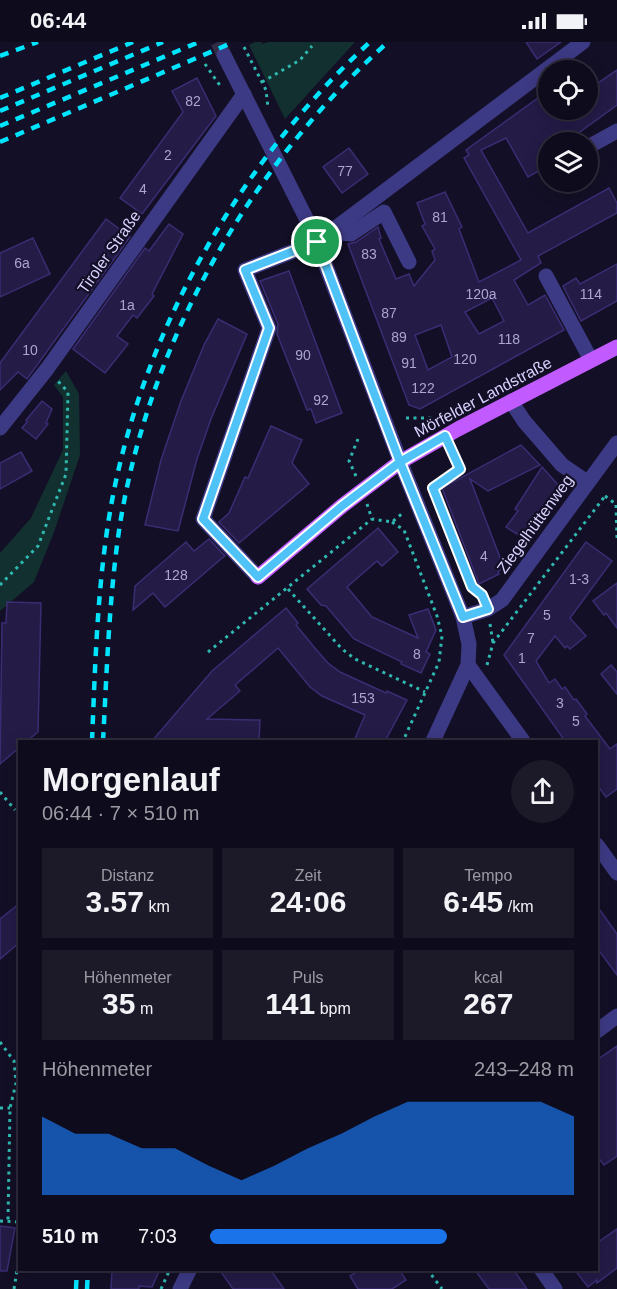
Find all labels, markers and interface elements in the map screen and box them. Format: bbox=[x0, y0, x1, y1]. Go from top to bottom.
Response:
text: 06:44 bbox=[30, 8, 86, 33]
map controls bbox=[538, 60, 598, 192]
button: locate bbox=[538, 60, 598, 120]
house number: 82 bbox=[185, 93, 201, 109]
button: layers bbox=[538, 132, 598, 192]
house number: 2 bbox=[164, 147, 172, 163]
house number: 77 bbox=[337, 163, 353, 179]
house number: 4 bbox=[139, 181, 147, 197]
street label: Tiroler Straße bbox=[74, 207, 144, 297]
house number: 81 bbox=[432, 209, 448, 225]
pin bbox=[291, 216, 342, 267]
icon: arrive bbox=[300, 225, 333, 258]
house number: 83 bbox=[361, 246, 377, 262]
house number: 6a bbox=[14, 255, 30, 271]
house number: 120a bbox=[465, 286, 497, 302]
house number: 114 bbox=[580, 286, 602, 302]
house number: 1a bbox=[119, 297, 135, 313]
house number: 87 bbox=[381, 305, 397, 321]
house number: 89 bbox=[391, 329, 407, 345]
house number: 118 bbox=[498, 331, 520, 347]
house number: 10 bbox=[22, 342, 38, 358]
house number: 90 bbox=[295, 347, 311, 363]
house number: 120 bbox=[453, 351, 477, 367]
street label: Mörfelder Landstraße bbox=[411, 354, 555, 440]
house number: 91 bbox=[401, 355, 417, 371]
house number: 122 bbox=[411, 380, 435, 396]
house number: 92 bbox=[313, 392, 329, 408]
street label: Ziegelhüttenweg bbox=[494, 472, 576, 576]
house number: 4 bbox=[480, 548, 488, 564]
house number: 128 bbox=[164, 567, 188, 583]
house number: 1-3 bbox=[569, 571, 589, 587]
house number: 5 bbox=[543, 607, 551, 623]
house number: 7 bbox=[527, 630, 535, 646]
house number: 8 bbox=[413, 646, 421, 662]
house number: 1 bbox=[518, 650, 526, 666]
house number: 153 bbox=[351, 690, 375, 706]
house number: 3 bbox=[556, 695, 564, 711]
house number: 5 bbox=[572, 713, 580, 729]
button: share bbox=[511, 760, 574, 823]
text: Morgenlauf bbox=[42, 761, 220, 798]
text: 06:44 · 7 × 510 m bbox=[42, 802, 199, 824]
text: Distanz bbox=[101, 867, 154, 884]
text: Zeit bbox=[295, 867, 321, 884]
text: Tempo bbox=[464, 867, 512, 884]
text: 3.57 bbox=[86, 885, 144, 918]
text: 24:06 bbox=[270, 885, 346, 918]
text: 6:45 bbox=[443, 885, 503, 918]
text: km bbox=[144, 898, 170, 915]
text: /km bbox=[503, 898, 533, 915]
text: Höhenmeter bbox=[84, 969, 172, 986]
text: Puls bbox=[292, 969, 324, 986]
text: kcal bbox=[474, 969, 503, 986]
text: 35 bbox=[102, 987, 135, 1020]
text: 141 bbox=[265, 987, 315, 1020]
text: 267 bbox=[463, 987, 513, 1020]
text: m bbox=[135, 1000, 153, 1017]
text: bpm bbox=[315, 1000, 351, 1017]
text: Höhenmeter bbox=[42, 1058, 152, 1080]
text: 243–248 m bbox=[474, 1058, 574, 1080]
text: 510 m bbox=[42, 1225, 99, 1247]
text: 7:03 bbox=[138, 1225, 177, 1247]

